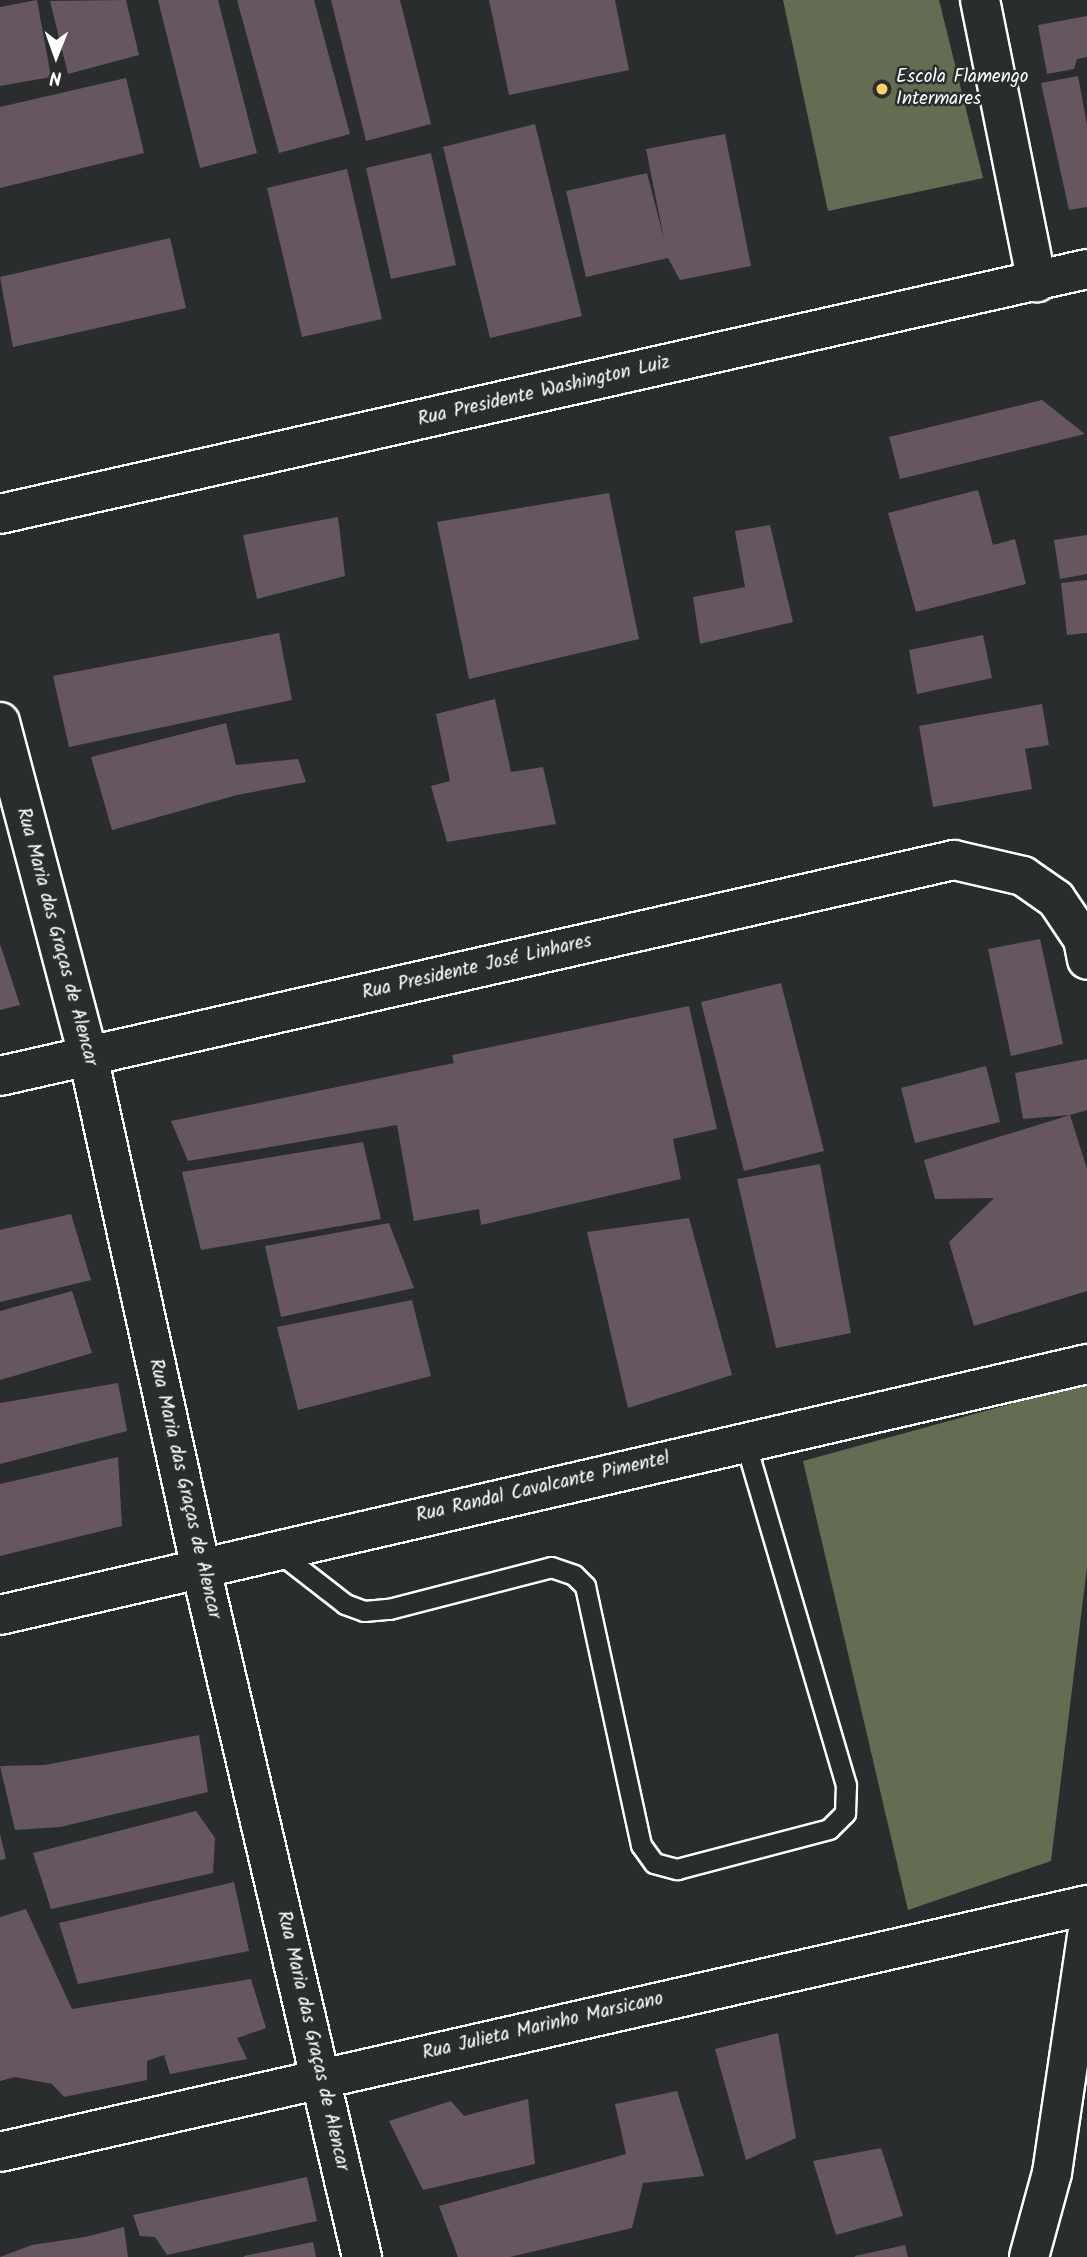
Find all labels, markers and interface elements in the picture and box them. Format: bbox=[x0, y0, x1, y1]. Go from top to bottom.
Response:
north arrow bbox=[21, 21, 91, 91]
text: N bbox=[49, 62, 62, 92]
place label: Escola Flamengo Intermares bbox=[896, 67, 1028, 111]
marker: Escola Flamengo Intermares bbox=[874, 81, 890, 97]
street label: Rua Presidente Washington Luiz bbox=[416, 352, 672, 432]
street label: Rua Maria das Graças de Alencar bbox=[11, 805, 101, 1069]
street label: Rua Presidente José Linhares bbox=[360, 930, 594, 1006]
street label: Rua Maria das Graças de Alencar bbox=[143, 1357, 225, 1621]
street label: Rua Randal Cavalcante Pimentel bbox=[414, 1448, 672, 1528]
street label: Rua Maria das Graças de Alencar bbox=[271, 1909, 353, 2173]
street label: Rua Julieta Marinho Marsicano bbox=[420, 1988, 666, 2066]

